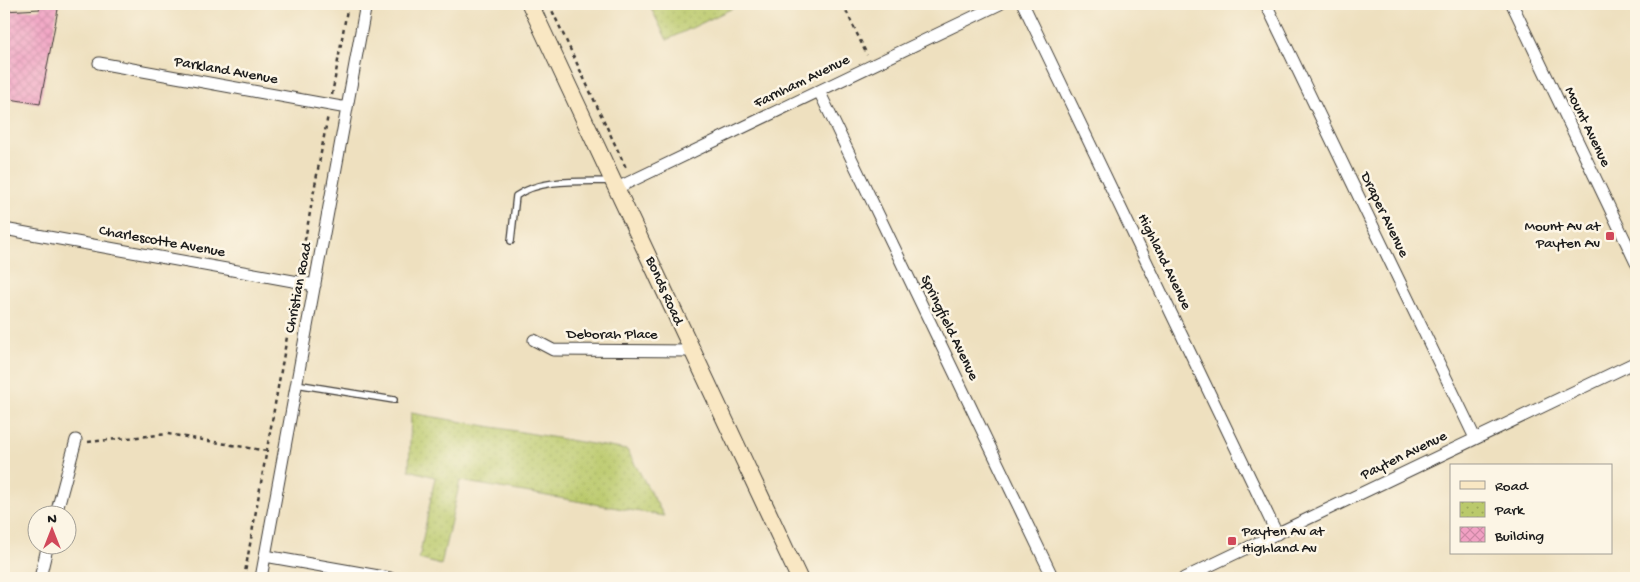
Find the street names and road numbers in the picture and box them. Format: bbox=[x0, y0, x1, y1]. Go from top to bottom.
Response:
street label: Farnham Avenue bbox=[750, 51, 853, 113]
street label: Parkland Avenue bbox=[172, 53, 279, 89]
street label: Mount Avenue bbox=[1560, 84, 1614, 170]
street label: Draper Avenue bbox=[1355, 169, 1412, 261]
street label: Highland Avenue bbox=[1133, 211, 1195, 313]
street label: Charlescotte Avenue bbox=[97, 222, 227, 262]
street label: Christian Road bbox=[281, 240, 317, 335]
street label: Bonds Road bbox=[640, 253, 688, 329]
street label: Springfield Avenue bbox=[916, 272, 982, 384]
street label: Deborah Place bbox=[565, 326, 658, 344]
street label: Payten Avenue bbox=[1357, 427, 1450, 485]

